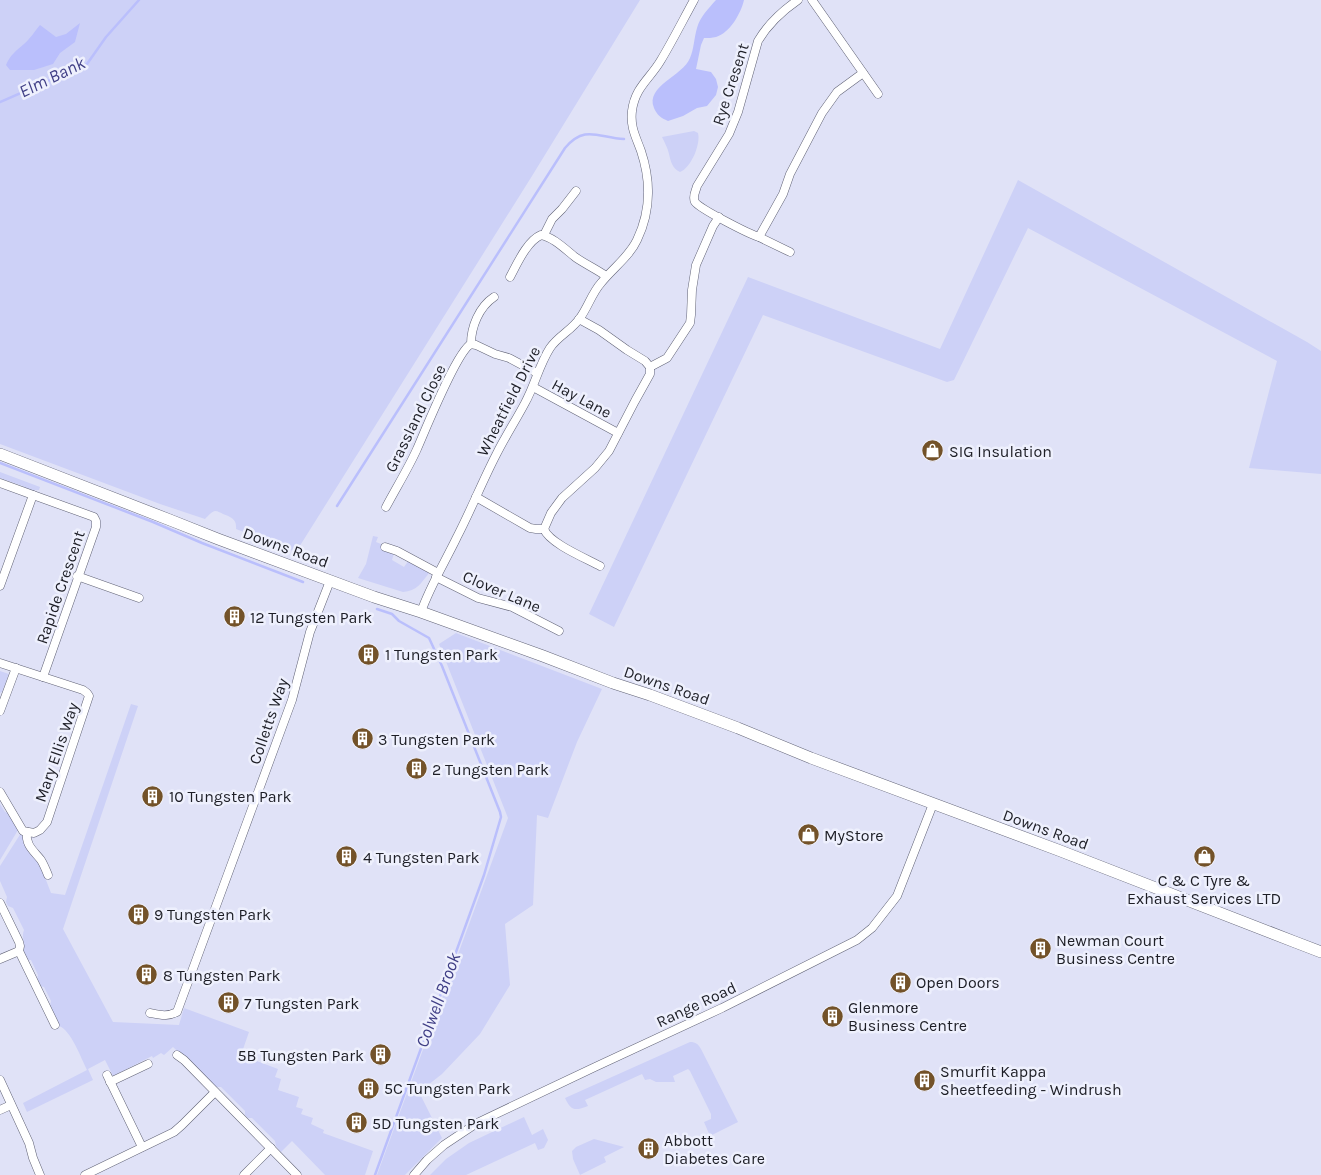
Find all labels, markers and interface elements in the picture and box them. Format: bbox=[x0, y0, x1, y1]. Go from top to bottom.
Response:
street label: Rye Cresent bbox=[708, 41, 753, 128]
water label: Elm Bank bbox=[15, 51, 89, 102]
street label: Wheatfield Drive bbox=[473, 343, 544, 459]
street label: Grassland Close bbox=[381, 361, 450, 475]
street label: Hay Lane bbox=[549, 375, 615, 422]
shop icon: SIG Insulation bbox=[921, 439, 945, 463]
place label: SIG Insulation bbox=[949, 442, 1052, 461]
street label: Downs Road bbox=[240, 523, 331, 572]
street label: Rapide Crescent bbox=[32, 528, 89, 646]
street label: Clover Lane bbox=[460, 566, 544, 616]
building icon: 12 Tungsten Park bbox=[222, 605, 246, 629]
place label: 12 Tungsten Park bbox=[250, 608, 372, 627]
building icon: 1 Tungsten Park bbox=[357, 642, 381, 666]
place label: 1 Tungsten Park bbox=[385, 645, 498, 664]
street label: Downs Road bbox=[621, 662, 712, 709]
street label: Colletts Way bbox=[245, 675, 292, 767]
street label: Mary Ellis Way bbox=[30, 699, 83, 805]
building icon: 3 Tungsten Park bbox=[350, 727, 374, 751]
place label: 3 Tungsten Park bbox=[378, 730, 495, 749]
building icon: 2 Tungsten Park bbox=[404, 757, 428, 781]
place label: 2 Tungsten Park bbox=[432, 760, 549, 779]
building icon: 10 Tungsten Park bbox=[141, 784, 165, 808]
place label: 10 Tungsten Park bbox=[169, 787, 291, 806]
street label: Downs Road bbox=[1000, 805, 1091, 854]
shop icon: MyStore bbox=[796, 823, 820, 847]
place label: MyStore bbox=[824, 826, 883, 845]
shop icon: C & C Tyre & Exhaust Services LTD bbox=[1192, 844, 1216, 868]
building icon: 4 Tungsten Park bbox=[335, 845, 359, 869]
place label: 4 Tungsten Park bbox=[363, 848, 480, 867]
place label: C & C Tyre & Exhaust Services LTD bbox=[1127, 871, 1281, 908]
building icon: 9 Tungsten Park bbox=[126, 902, 150, 926]
place label: 9 Tungsten Park bbox=[154, 905, 271, 924]
place label: Newman Court Business Centre bbox=[1056, 931, 1175, 968]
building icon: Newman Court Business Centre bbox=[1028, 937, 1052, 961]
water label: Colwell Brook bbox=[411, 949, 466, 1050]
building icon: 8 Tungsten Park bbox=[135, 963, 159, 987]
place label: 8 Tungsten Park bbox=[163, 966, 280, 985]
building icon: Open Doors bbox=[888, 970, 912, 994]
place label: Open Doors bbox=[916, 973, 1000, 992]
street label: Range Road bbox=[653, 978, 739, 1031]
building icon: 7 Tungsten Park bbox=[216, 991, 240, 1015]
place label: 7 Tungsten Park bbox=[244, 994, 359, 1013]
place label: Glenmore Business Centre bbox=[848, 998, 967, 1035]
building icon: Glenmore Business Centre bbox=[820, 1004, 844, 1028]
building icon: 5B Tungsten Park bbox=[368, 1043, 392, 1067]
place label: 5B Tungsten Park bbox=[237, 1046, 364, 1065]
place label: Smurfit Kappa Sheetfeeding - Windrush bbox=[940, 1062, 1122, 1099]
building icon: Smurfit Kappa Sheetfeeding - Windrush bbox=[912, 1068, 936, 1092]
building icon: 5C Tungsten Park bbox=[356, 1076, 380, 1100]
place label: 5C Tungsten Park bbox=[384, 1079, 510, 1098]
building icon: 5D Tungsten Park bbox=[344, 1111, 368, 1135]
place label: 5D Tungsten Park bbox=[372, 1114, 499, 1133]
place label: Abbott Diabetes Care bbox=[664, 1131, 765, 1168]
building icon: Abbott Diabetes Care bbox=[636, 1137, 660, 1161]

